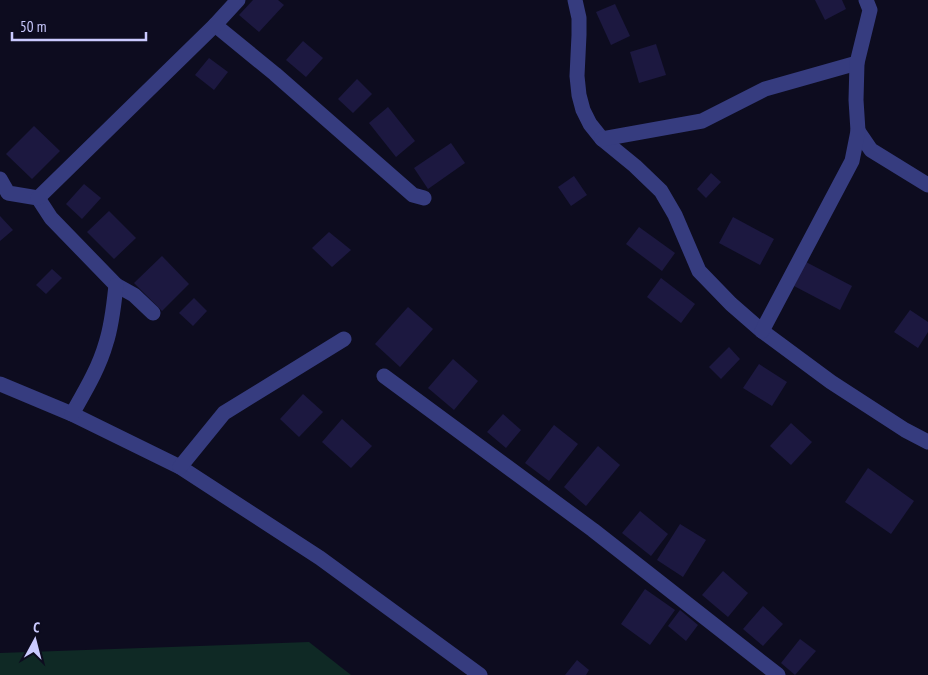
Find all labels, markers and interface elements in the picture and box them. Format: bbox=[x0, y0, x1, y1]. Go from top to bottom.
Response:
scale bar bbox=[12, 10, 146, 42]
text: 50 m bbox=[20, 17, 46, 36]
north arrow bbox=[10, 615, 60, 665]
text: С bbox=[32, 618, 41, 636]

